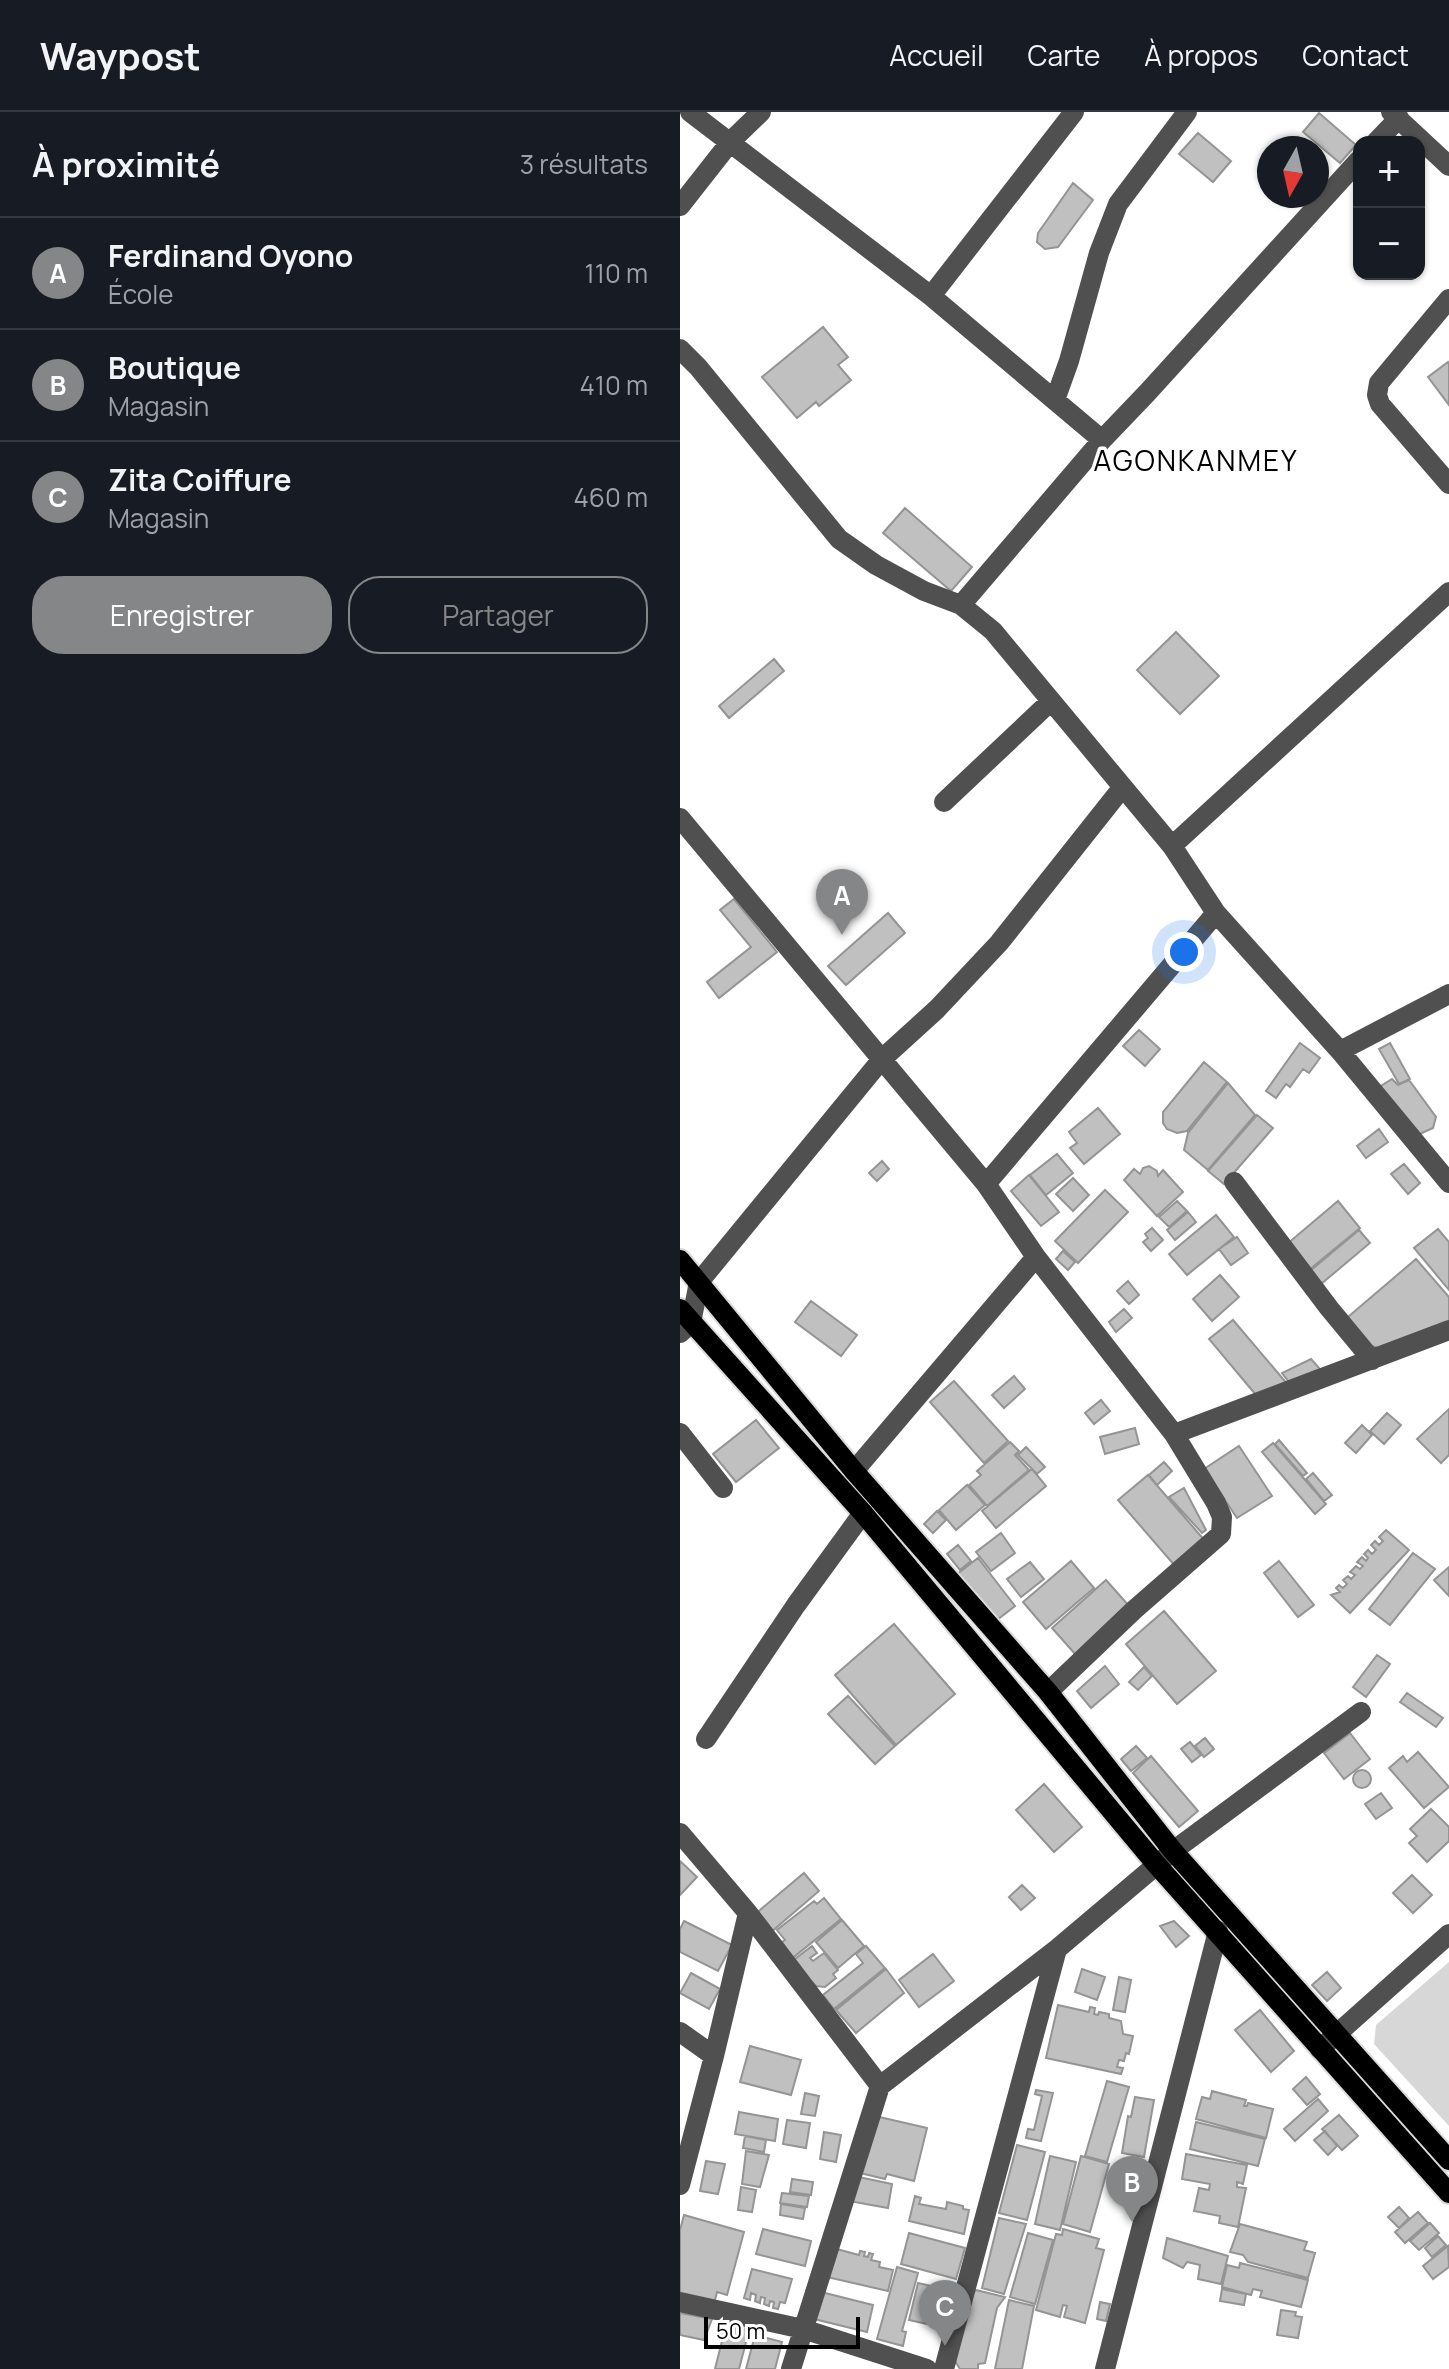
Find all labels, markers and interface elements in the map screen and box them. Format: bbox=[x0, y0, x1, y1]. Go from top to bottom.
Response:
text: Waypost bbox=[40, 29, 201, 81]
text: Accueil bbox=[889, 36, 984, 74]
text: Carte bbox=[1028, 36, 1100, 74]
text: À propos bbox=[1144, 36, 1258, 74]
text: Contact bbox=[1302, 36, 1409, 74]
north arrow bbox=[1257, 136, 1329, 208]
map controls bbox=[1353, 136, 1425, 280]
button: + bbox=[1353, 136, 1425, 208]
text: À proximité bbox=[32, 141, 220, 187]
text: 3 résultats bbox=[520, 146, 648, 182]
button: − bbox=[1353, 208, 1425, 280]
text: Ferdinand Oyono bbox=[108, 235, 353, 276]
text: A bbox=[49, 255, 67, 291]
text: 110 m bbox=[585, 255, 648, 291]
text: École bbox=[108, 276, 173, 312]
text: Boutique bbox=[108, 347, 241, 388]
text: B bbox=[50, 367, 66, 403]
text: 410 m bbox=[579, 367, 648, 403]
text: Magasin bbox=[108, 388, 209, 424]
district label: AGONKANMEY bbox=[1094, 441, 1298, 479]
text: Zita Coiffure bbox=[108, 459, 292, 500]
text: C bbox=[48, 479, 68, 515]
text: 460 m bbox=[573, 479, 648, 515]
text: Magasin bbox=[108, 500, 209, 536]
button: Enregistrer bbox=[32, 576, 332, 654]
button: Partager bbox=[348, 576, 648, 654]
pin: A bbox=[816, 869, 868, 935]
your location bbox=[1164, 932, 1204, 972]
pin: B bbox=[1106, 2156, 1158, 2222]
pin: C bbox=[919, 2280, 971, 2346]
scale bar bbox=[704, 2313, 860, 2349]
text: 50 m bbox=[716, 2316, 765, 2346]

